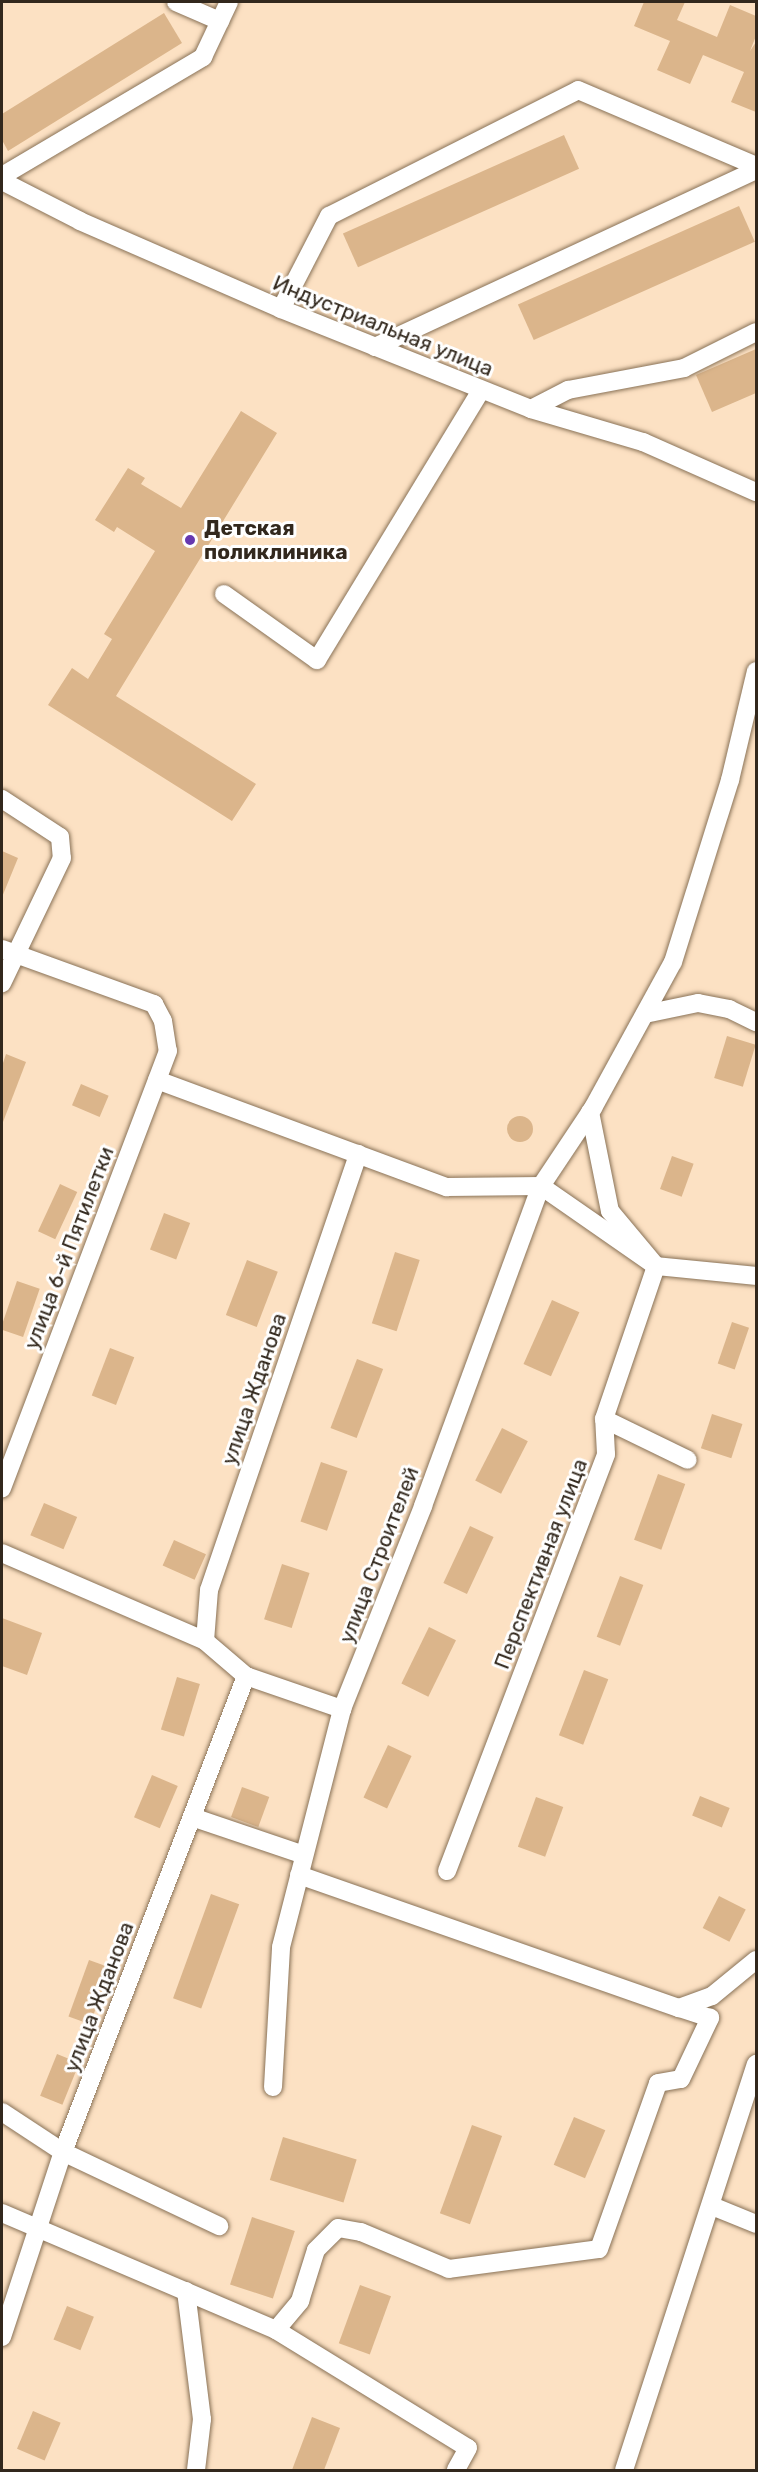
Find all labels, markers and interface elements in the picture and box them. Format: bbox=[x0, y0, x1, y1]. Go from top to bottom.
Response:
street label: Индустриальная улица bbox=[269, 270, 497, 382]
place label: Детская поликлиника bbox=[204, 515, 348, 565]
marker: Детская поликлиника bbox=[181, 531, 199, 549]
street label: улица 6-й Пятилетки bbox=[19, 1143, 119, 1353]
street label: улица Жданова bbox=[216, 1310, 292, 1468]
street label: Перспективная улица bbox=[489, 1455, 593, 1673]
street label: улица Строителей bbox=[334, 1463, 424, 1647]
street label: улица Жданова bbox=[59, 1918, 139, 2076]

